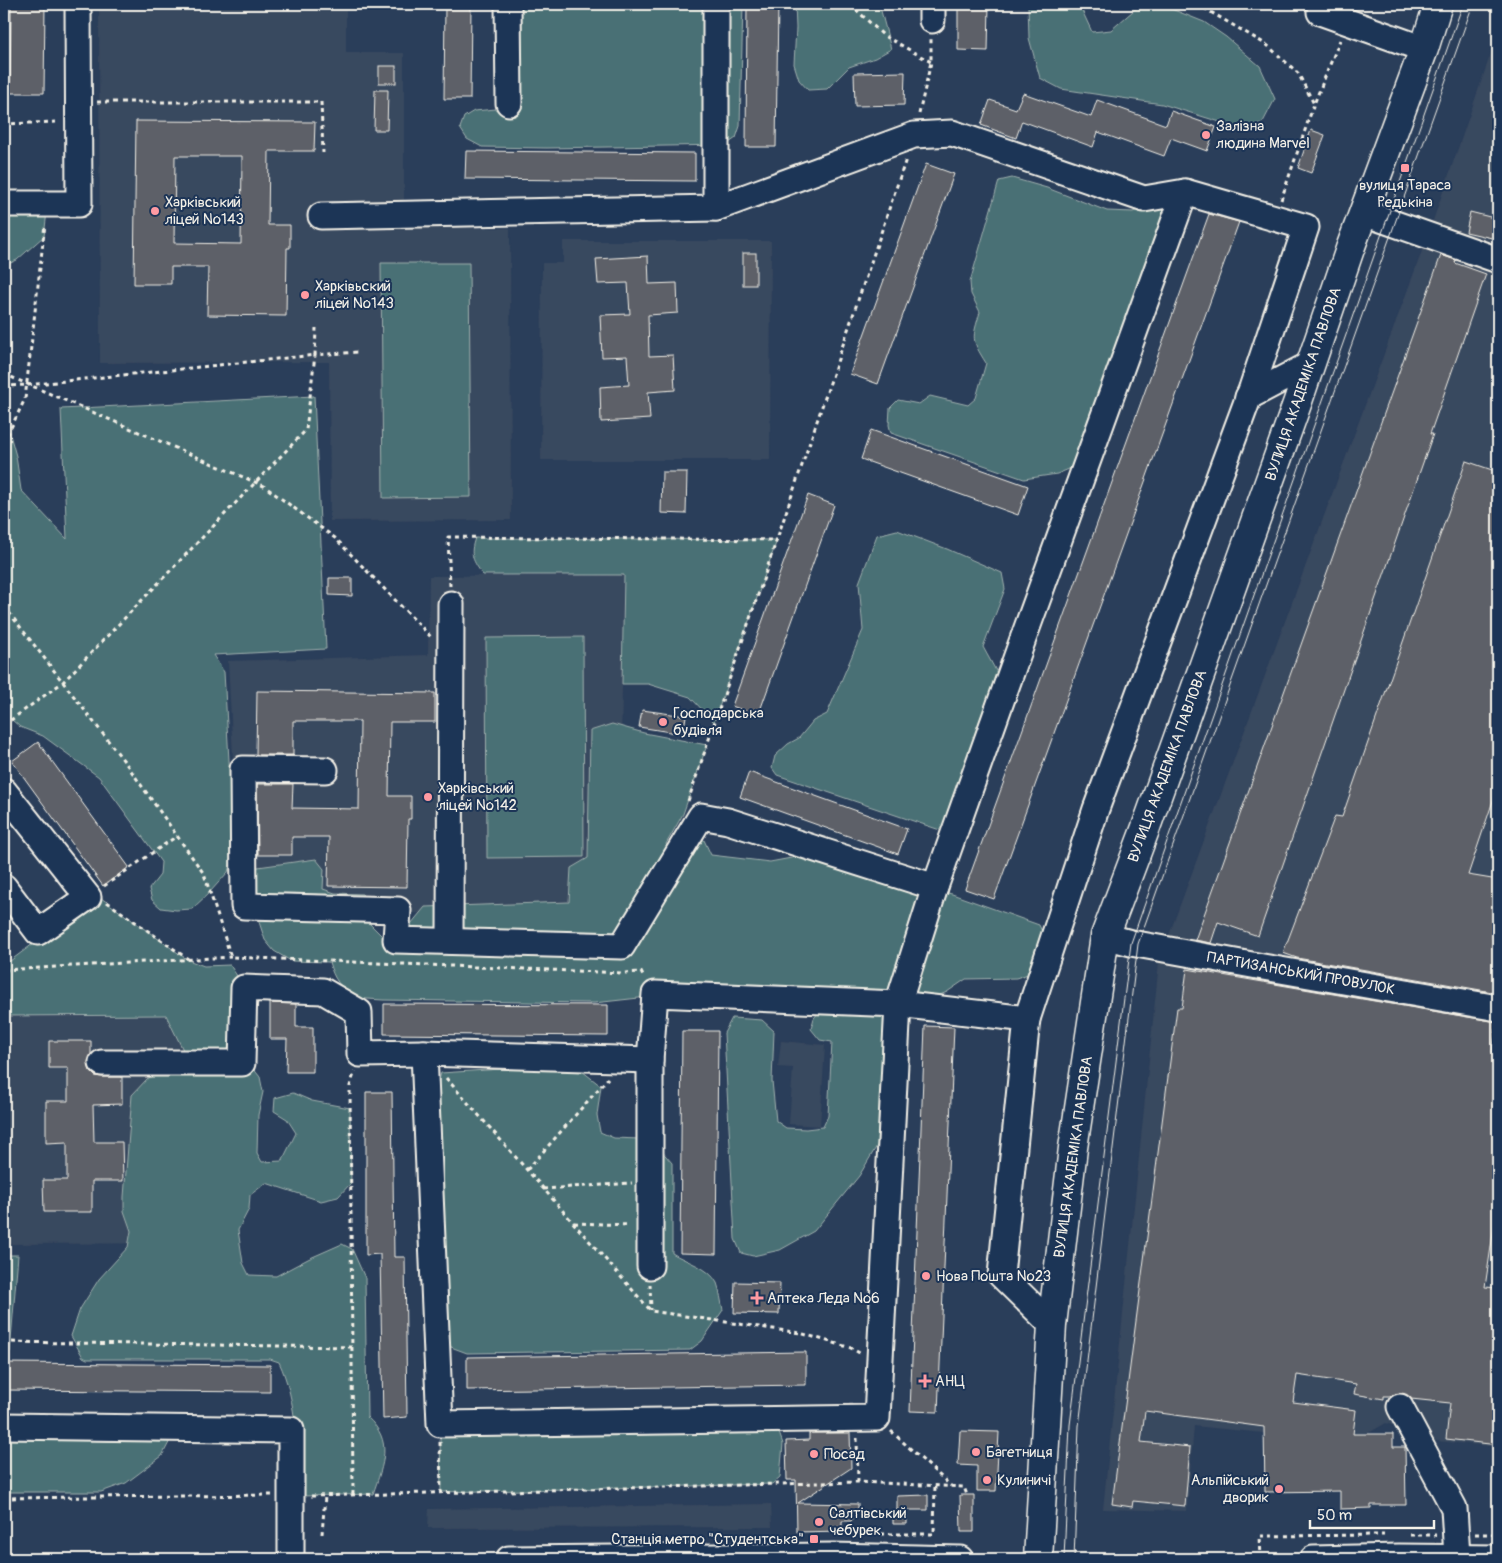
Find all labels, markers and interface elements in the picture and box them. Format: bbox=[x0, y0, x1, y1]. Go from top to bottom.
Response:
place label: Залізна людина Marvel bbox=[1216, 117, 1310, 153]
marker: Залізна людина Marvel bbox=[1200, 129, 1212, 141]
marker: вулиця Тараса Редькіна bbox=[1399, 162, 1411, 174]
place label: вулиця Тараса Редькіна bbox=[1359, 176, 1451, 212]
place label: Харківський ліцей №143 bbox=[165, 193, 244, 229]
marker: Харківський ліцей №143 bbox=[149, 205, 161, 217]
place label: Харківьский ліцей №143 bbox=[315, 277, 394, 313]
street label: ВУЛИЦЯ АКАДЕМІКА ПАВЛОВА bbox=[1261, 285, 1346, 484]
marker: Харківьский ліцей №143 bbox=[299, 289, 311, 301]
street label: ВУЛИЦЯ АКАДЕМІКА ПАВЛОВА bbox=[1124, 667, 1211, 865]
place label: Господарська будівля bbox=[673, 704, 764, 740]
marker: Господарська будівля bbox=[657, 716, 669, 728]
place label: Харківський ліцей №142 bbox=[438, 779, 517, 815]
marker: Харківський ліцей №142 bbox=[422, 791, 434, 803]
street label: ПАРТИЗАНСЬКИЙ ПРОВУЛОК bbox=[1205, 948, 1396, 999]
street label: ВУЛИЦЯ АКАДЕМІКА ПАВЛОВА bbox=[1050, 1055, 1097, 1259]
place label: Нова Пошта №23 bbox=[936, 1267, 1051, 1286]
marker: Нова Пошта №23 bbox=[920, 1270, 932, 1282]
place label: Аптека Леда №6 bbox=[767, 1289, 880, 1308]
marker: Аптека Леда №6 bbox=[751, 1292, 763, 1304]
place label: АНЦ bbox=[935, 1372, 965, 1391]
marker: АНЦ bbox=[919, 1375, 931, 1387]
place label: Багетниця bbox=[986, 1443, 1053, 1462]
place label: Посад bbox=[824, 1445, 865, 1464]
marker: Багетниця bbox=[970, 1446, 982, 1458]
marker: Посад bbox=[808, 1448, 820, 1460]
place label: Кулиничі bbox=[997, 1471, 1051, 1490]
place label: Альпійський дворик bbox=[1191, 1471, 1269, 1507]
marker: Кулиничі bbox=[981, 1474, 993, 1486]
marker: Альпійський дворик bbox=[1273, 1483, 1285, 1495]
scale bar bbox=[1310, 1498, 1433, 1530]
place label: Салтівський чебурек bbox=[829, 1504, 907, 1540]
text: 50 m bbox=[1317, 1506, 1352, 1525]
marker: Салтівський чебурек bbox=[813, 1516, 825, 1528]
place label: Станція метро "Студентська" bbox=[611, 1530, 804, 1549]
marker: Станція метро "Студентська" bbox=[808, 1533, 820, 1545]

